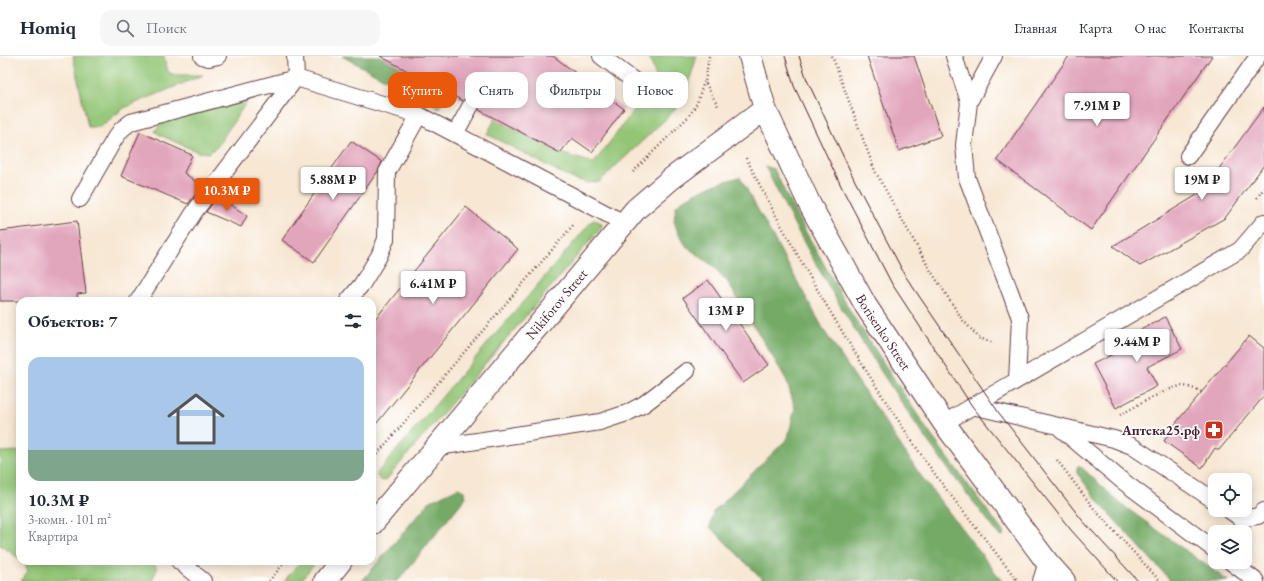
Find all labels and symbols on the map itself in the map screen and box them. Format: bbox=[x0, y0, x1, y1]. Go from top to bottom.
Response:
pin: 7.91M ₽ bbox=[1060, 93, 1134, 127]
pin: 5.88M ₽ bbox=[296, 167, 370, 201]
pin: 19M ₽ bbox=[1174, 167, 1230, 201]
pin: 10.3M ₽ bbox=[190, 178, 264, 212]
street label: Nikiforov Street bbox=[522, 265, 592, 343]
pin: 6.41M ₽ bbox=[396, 271, 470, 305]
street label: Borisenko Street bbox=[852, 291, 916, 374]
pin: 13M ₽ bbox=[698, 298, 754, 332]
pin: 9.44M ₽ bbox=[1100, 329, 1174, 363]
pharmacy icon: Аптека25.рф bbox=[1203, 419, 1225, 441]
place label: Аптека25.рф bbox=[1121, 421, 1201, 439]

